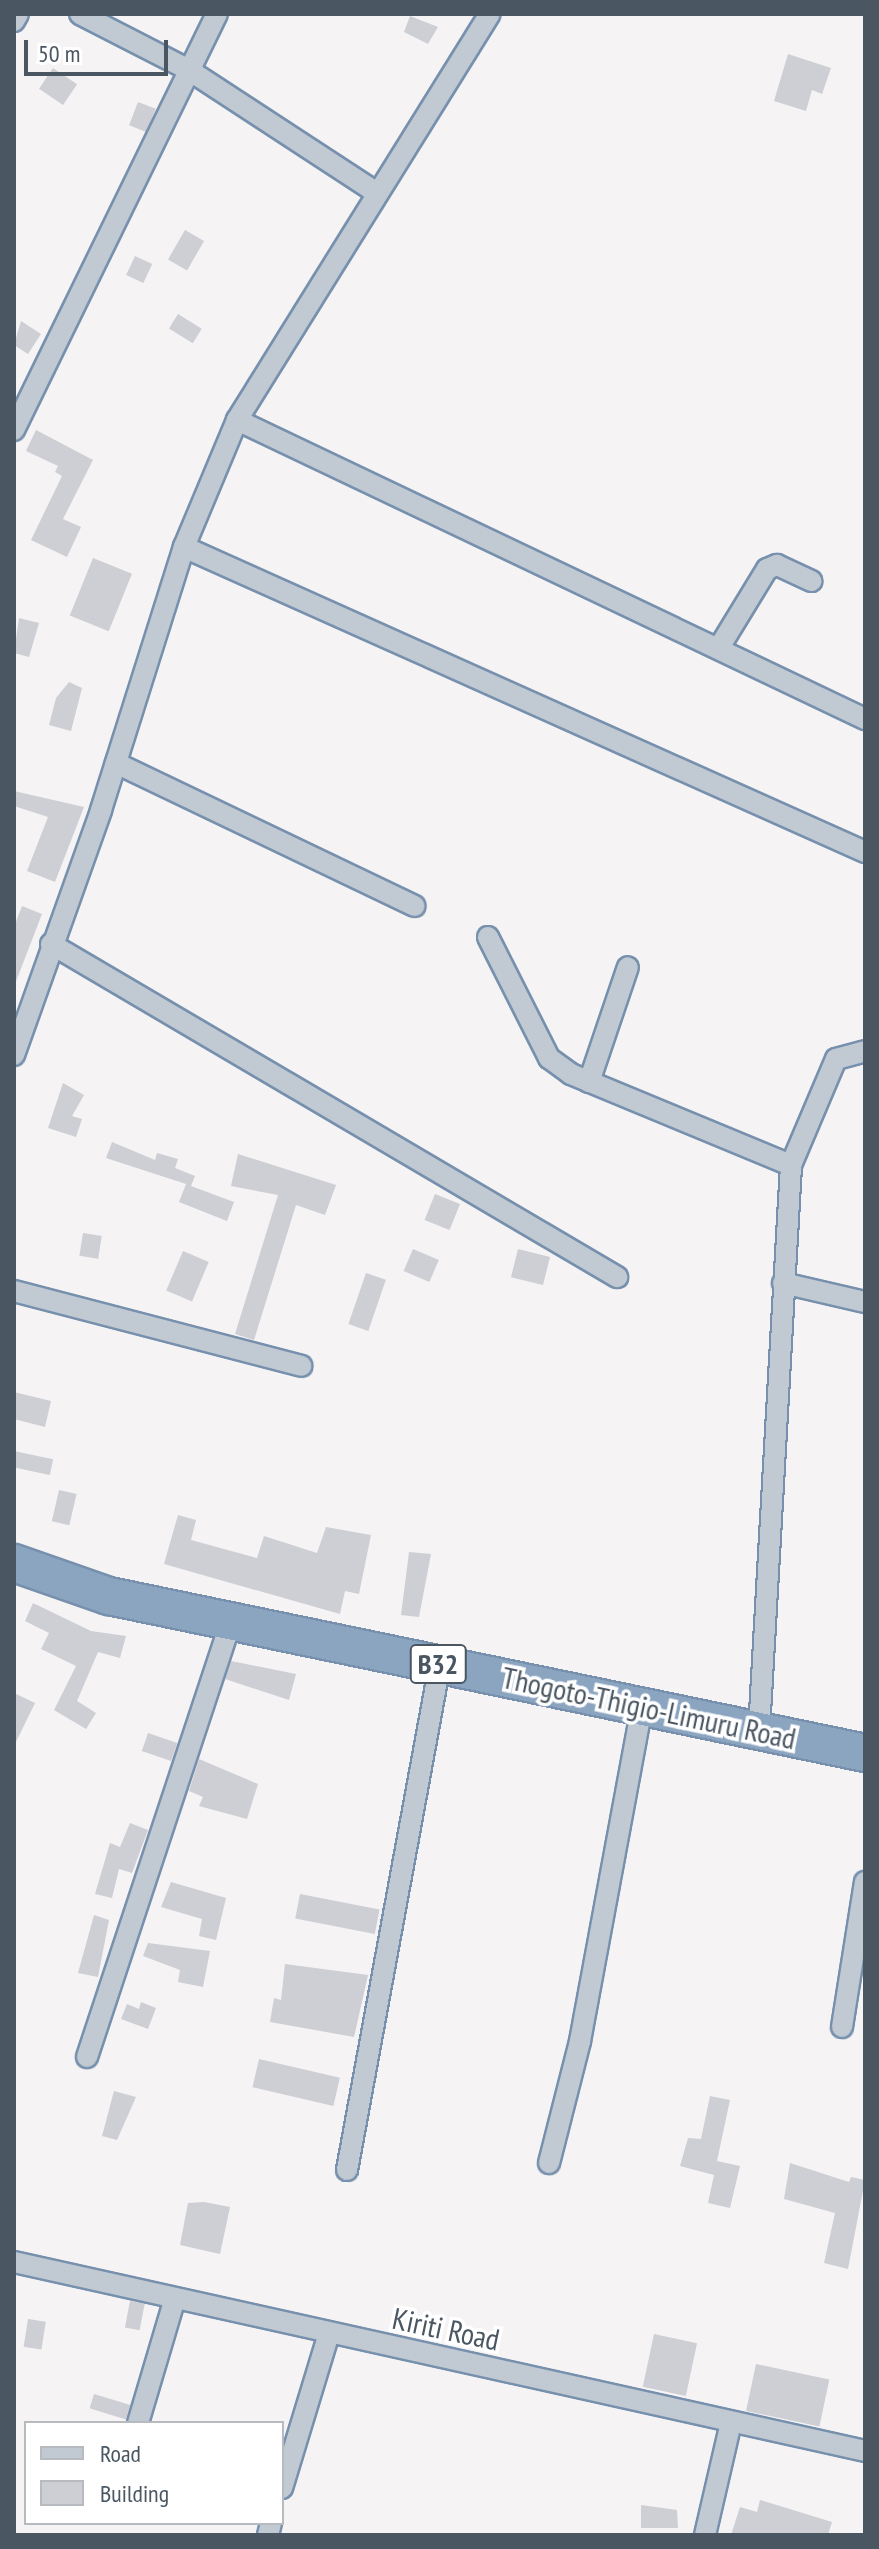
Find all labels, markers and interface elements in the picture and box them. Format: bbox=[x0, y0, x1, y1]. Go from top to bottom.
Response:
scale bar bbox=[28, 24, 172, 74]
text: 50 m bbox=[38, 38, 80, 69]
road number: B32 bbox=[408, 1640, 468, 1688]
street label: Thogoto-Thigio-Limuru Road bbox=[499, 1659, 799, 1757]
street label: Kiriti Road bbox=[389, 2300, 503, 2358]
legend bbox=[24, 2421, 284, 2525]
text: Road bbox=[100, 2438, 141, 2469]
text: Building bbox=[100, 2478, 169, 2509]

